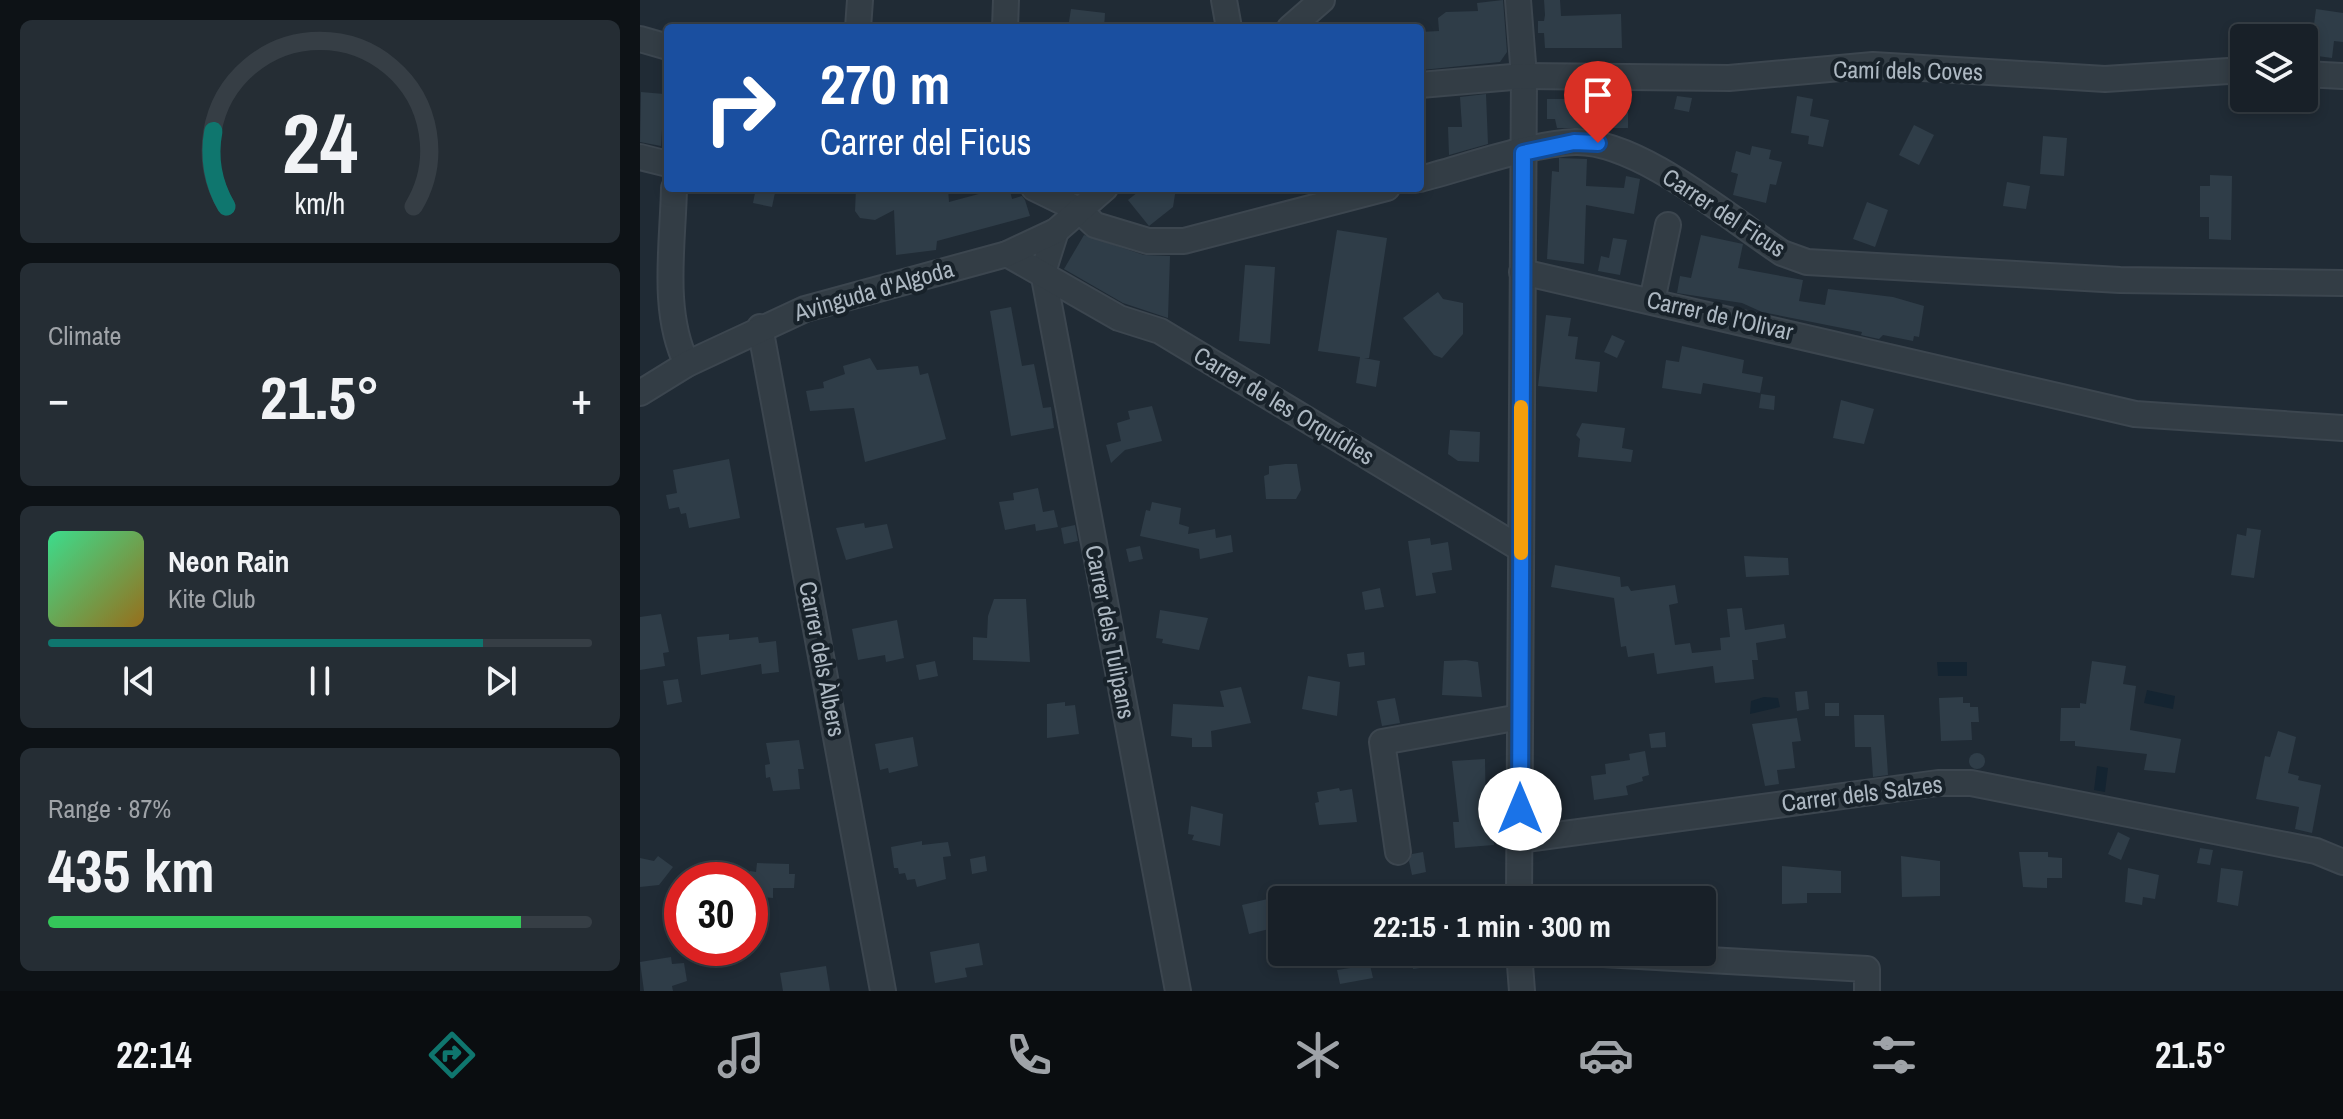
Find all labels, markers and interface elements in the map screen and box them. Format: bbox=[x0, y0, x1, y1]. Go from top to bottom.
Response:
map controls bbox=[2230, 24, 2318, 112]
button: layers bbox=[2230, 24, 2318, 112]
text: 270 m bbox=[820, 46, 950, 121]
street label: Camí dels Coves bbox=[1833, 53, 1983, 87]
icon: right bbox=[688, 56, 792, 160]
pin bbox=[1564, 61, 1632, 143]
icon: arrive bbox=[1576, 73, 1620, 117]
text: 24 bbox=[282, 87, 358, 199]
text: Carrer del Ficus bbox=[820, 118, 1032, 166]
street label: Carrer del Ficus bbox=[1657, 160, 1792, 264]
text: km/h bbox=[295, 185, 345, 224]
street label: Avinguda d'Algoda bbox=[789, 252, 957, 328]
street label: Carrer de l'Olivar bbox=[1644, 283, 1797, 347]
text: Climate bbox=[48, 318, 121, 353]
street label: Carrer de les Orquídies bbox=[1188, 338, 1381, 472]
text: 21.5° bbox=[260, 357, 380, 438]
text: − bbox=[48, 368, 69, 428]
text: + bbox=[571, 368, 592, 428]
text: Neon Rain bbox=[168, 541, 290, 581]
street label: Carrer dels Tulipans bbox=[1078, 542, 1144, 721]
street label: Carrer dels Àlbers bbox=[792, 578, 854, 739]
text: Kite Club bbox=[168, 581, 256, 616]
icon: previous bbox=[117, 659, 161, 703]
icon: pause bbox=[298, 659, 342, 703]
icon: next bbox=[479, 659, 523, 703]
position arrow bbox=[1478, 767, 1562, 851]
street label: Carrer dels Salzes bbox=[1780, 767, 1944, 819]
text: Range · 87% bbox=[48, 791, 171, 826]
text: 435 km bbox=[48, 830, 215, 911]
speed limit sign: 30 bbox=[664, 862, 768, 966]
text: 22:15 · 1 min · 300 m bbox=[1373, 906, 1611, 946]
icon: directions bbox=[424, 1027, 480, 1083]
icon: music bbox=[713, 1027, 769, 1083]
icon: phone bbox=[1001, 1027, 1057, 1083]
icon: climate bbox=[1290, 1027, 1346, 1083]
icon: car bbox=[1578, 1027, 1634, 1083]
icon: filters bbox=[1866, 1027, 1922, 1083]
text: 22:14 bbox=[116, 1031, 192, 1079]
text: 21.5° bbox=[2155, 1031, 2227, 1079]

